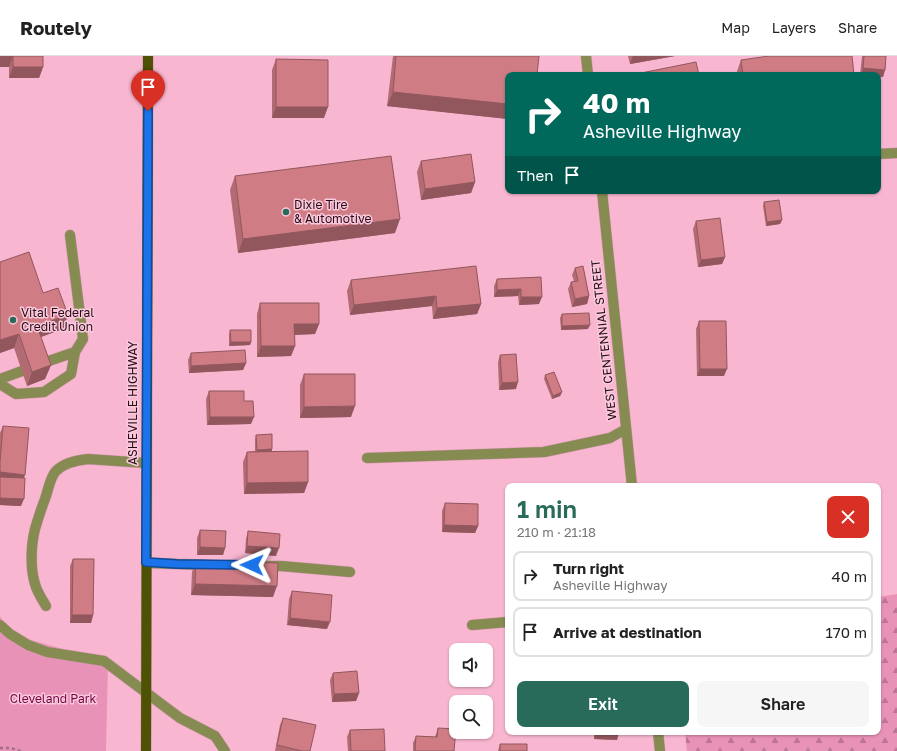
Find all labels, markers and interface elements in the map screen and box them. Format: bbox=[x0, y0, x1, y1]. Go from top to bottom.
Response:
text: Routely bbox=[20, 16, 92, 39]
text: Map bbox=[721, 19, 750, 36]
text: Layers bbox=[772, 19, 816, 36]
text: Share bbox=[838, 19, 877, 36]
pin bbox=[131, 70, 165, 111]
icon: arrive bbox=[137, 76, 159, 98]
text: 40 m bbox=[583, 86, 650, 119]
icon: right bbox=[517, 88, 569, 140]
text: Asheville Highway bbox=[583, 120, 741, 142]
icon: arrive bbox=[561, 164, 583, 186]
text: Then bbox=[517, 166, 553, 184]
place label: Dixie Tire & Automotive bbox=[294, 197, 371, 226]
marker: Dixie Tire & Automotive bbox=[281, 207, 291, 217]
street label: WEST CENTENNIAL STREET bbox=[588, 258, 619, 421]
place label: Vital Federal Credit Union bbox=[21, 305, 94, 334]
marker: Vital Federal Credit Union bbox=[8, 315, 18, 325]
street label: ASHEVILLE HIGHWAY bbox=[125, 341, 140, 465]
text: 1 min bbox=[517, 494, 577, 523]
button: close bbox=[827, 496, 869, 538]
text: 210 m · 21:18 bbox=[517, 524, 596, 540]
position arrow bbox=[231, 544, 273, 586]
text: Turn right bbox=[553, 559, 624, 577]
icon: right bbox=[519, 565, 541, 587]
text: 40 m bbox=[832, 567, 867, 585]
text: Asheville Highway bbox=[553, 577, 667, 593]
icon: arrive bbox=[519, 621, 541, 643]
text: Arrive at destination bbox=[553, 623, 702, 641]
text: 170 m bbox=[825, 623, 867, 641]
map controls bbox=[449, 643, 493, 739]
button: sound bbox=[449, 643, 493, 687]
button: Exit bbox=[517, 681, 689, 727]
button: Share bbox=[697, 681, 869, 727]
park label: Cleveland Park bbox=[10, 691, 96, 706]
button: search bbox=[449, 695, 493, 739]

